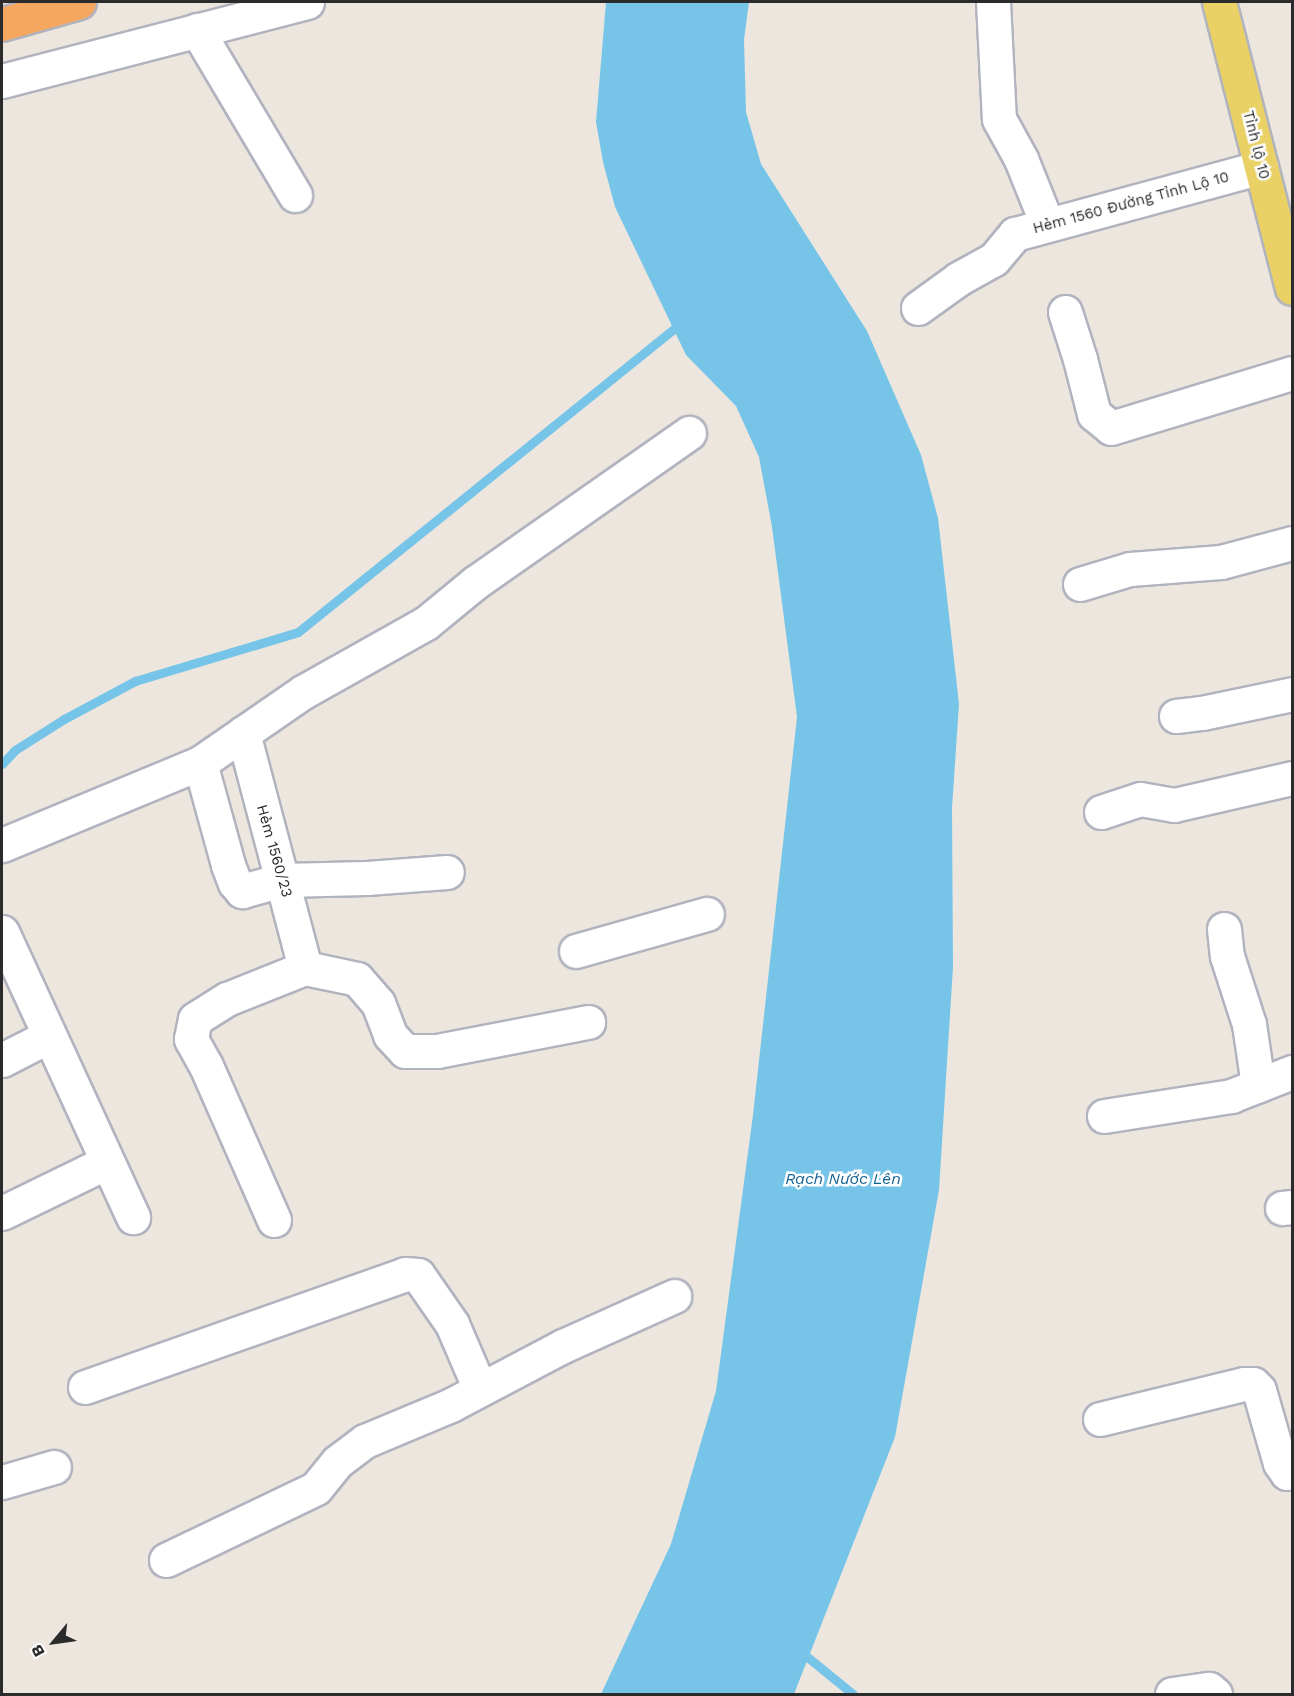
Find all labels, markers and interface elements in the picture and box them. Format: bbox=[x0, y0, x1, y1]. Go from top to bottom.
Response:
street label: Tỉnh lộ 10 bbox=[1239, 109, 1273, 181]
street label: Hẻm 1560 Đường Tỉnh Lộ 10 bbox=[1030, 168, 1232, 238]
street label: Hẻm 1560/23 bbox=[252, 802, 296, 900]
water label: Rạch Nước Lên bbox=[785, 1169, 901, 1189]
north arrow bbox=[24, 1612, 84, 1672]
text: B bbox=[27, 1642, 49, 1660]

